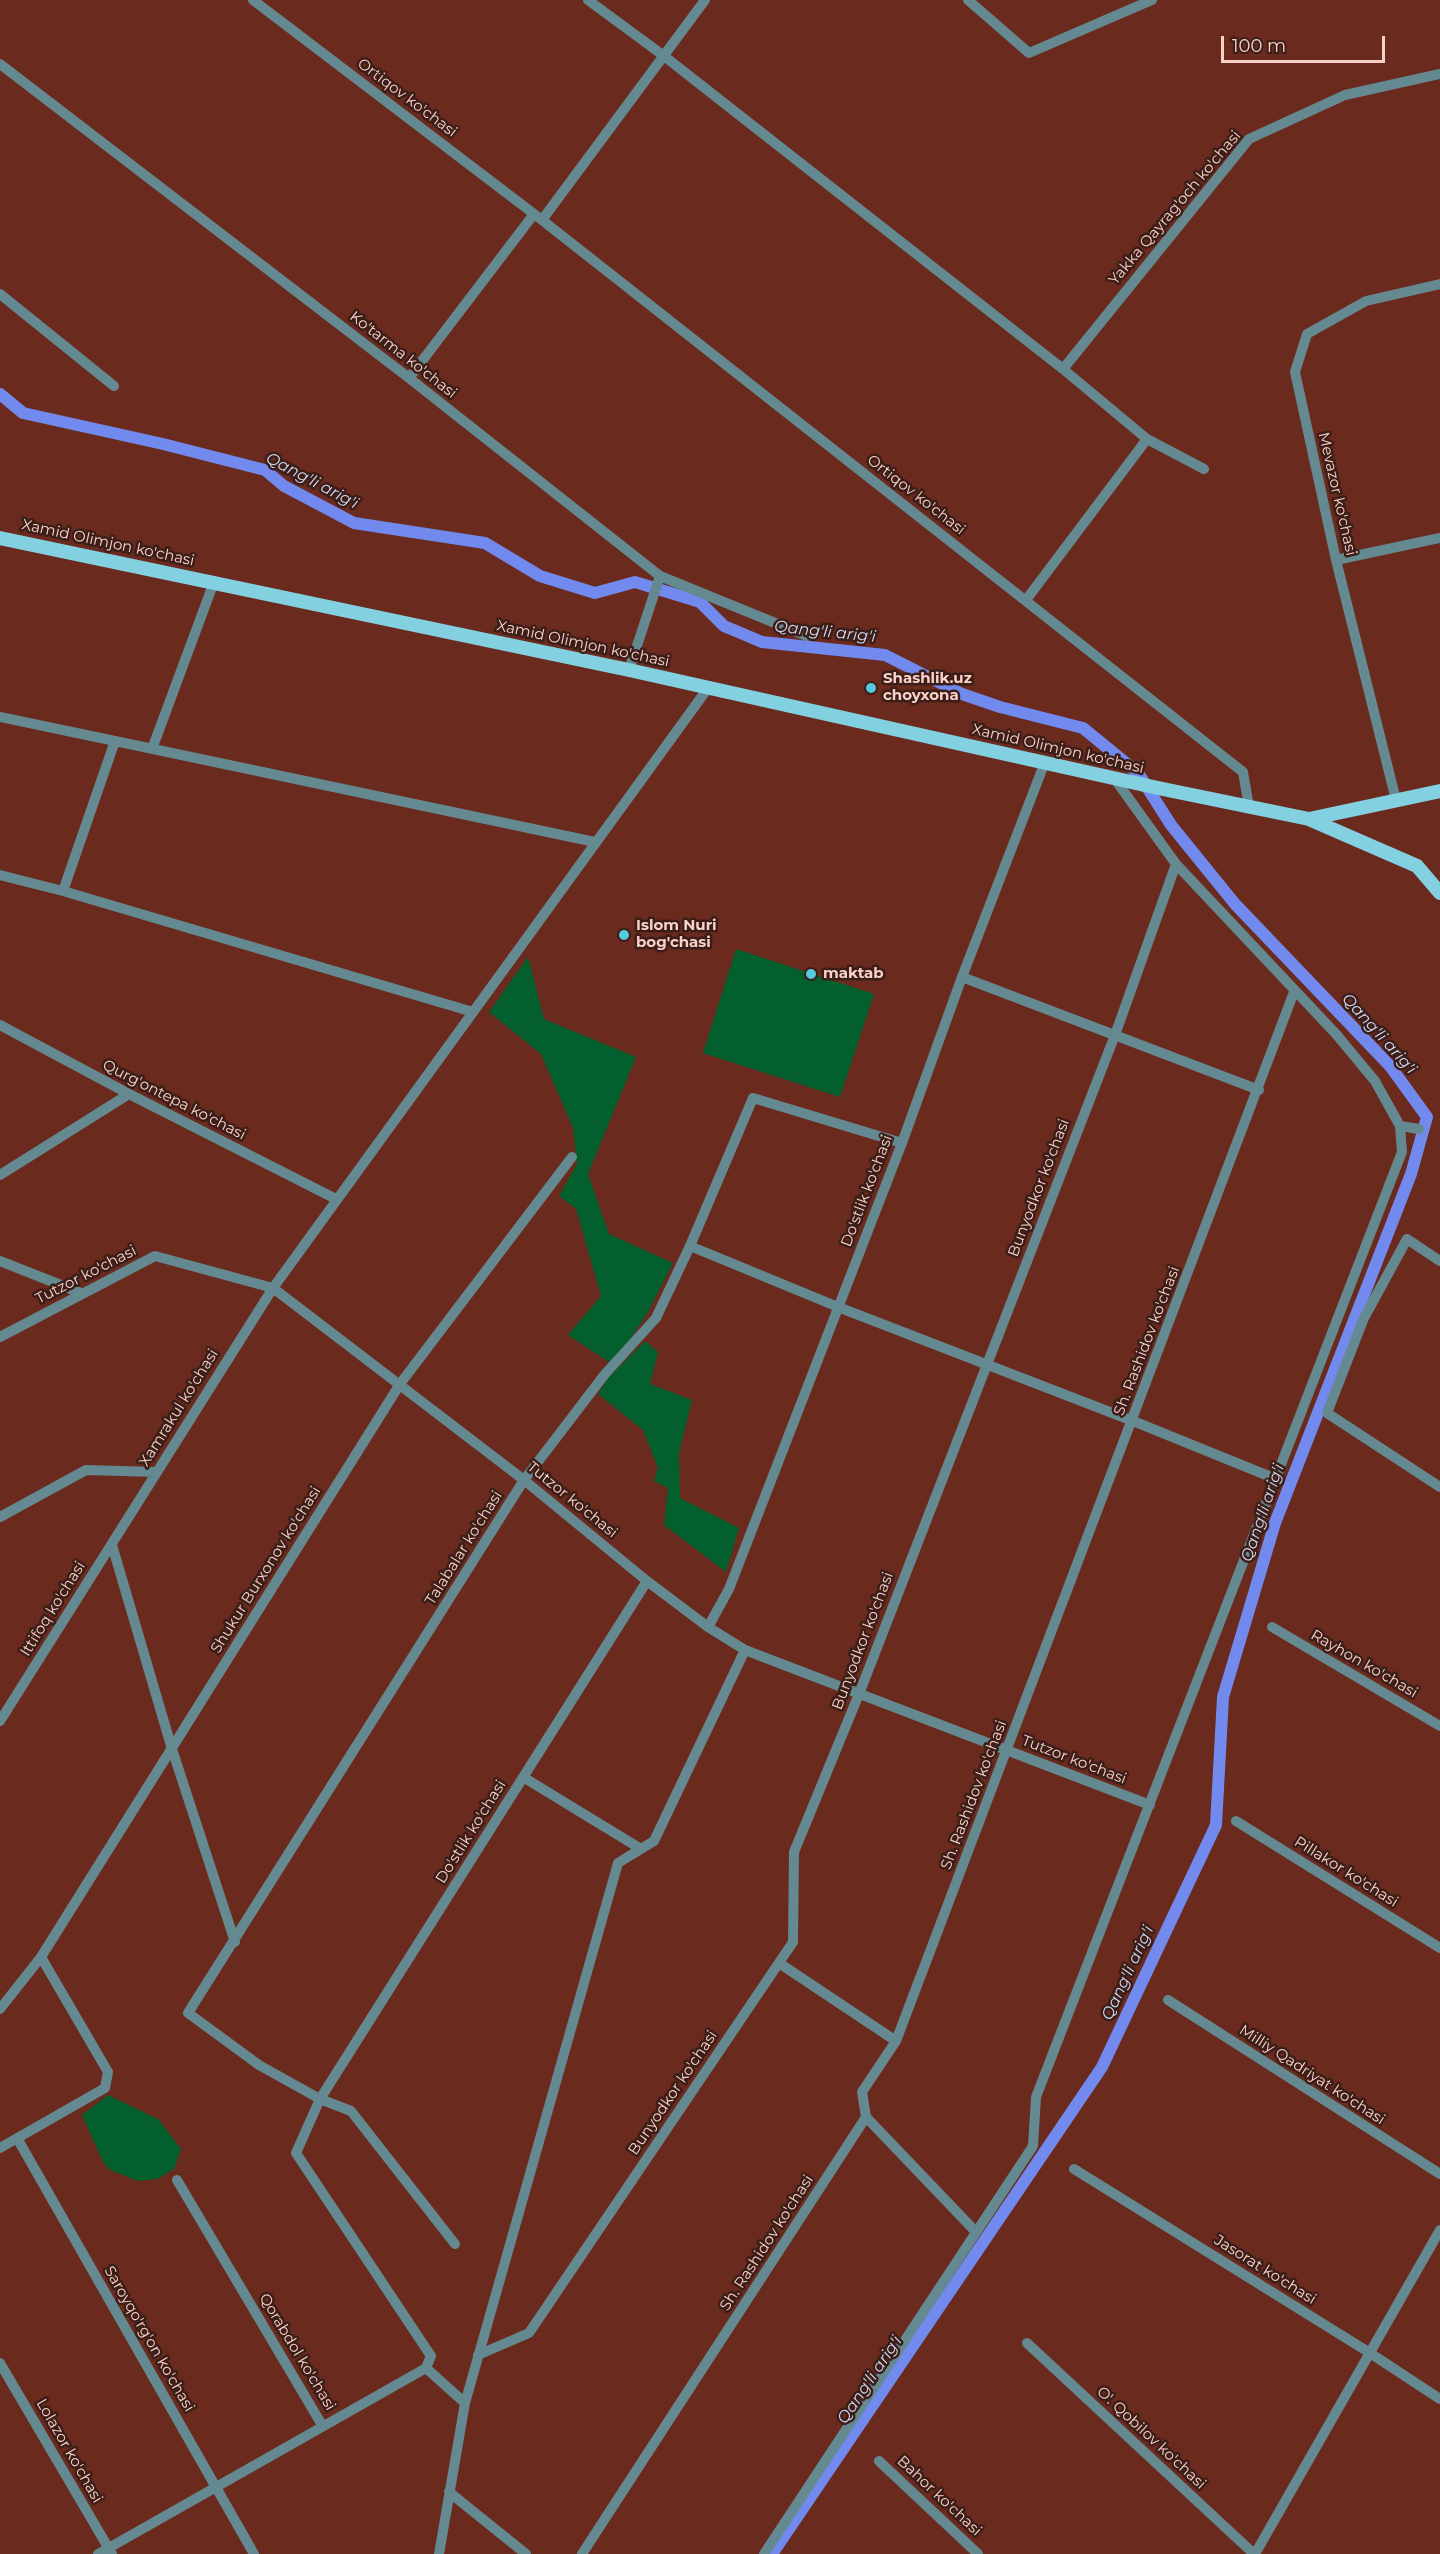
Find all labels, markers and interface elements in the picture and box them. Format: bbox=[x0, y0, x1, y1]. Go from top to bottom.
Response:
scale bar bbox=[1224, 24, 1388, 62]
text: 100 m bbox=[1232, 35, 1286, 57]
street label: Ortiqov ko'chasi bbox=[354, 55, 460, 141]
street label: Yakka Qayrag'och ko'chasi bbox=[1105, 127, 1245, 289]
street label: Ko'tarma ko'chasi bbox=[346, 308, 460, 402]
street label: Mevazor ko'chasi bbox=[1314, 431, 1360, 557]
water label: Qang'li arig'i bbox=[262, 449, 362, 513]
street label: Ortiqov ko'chasi bbox=[863, 451, 969, 539]
street label: Xamid Olimjon ko'chasi bbox=[20, 516, 196, 570]
street label: Xamid Olimjon ko'chasi bbox=[495, 617, 671, 671]
water label: Qang'li arig'i bbox=[773, 617, 877, 647]
place label: Shashlik.uz choyxona bbox=[883, 670, 972, 705]
marker: Shashlik.uz choyxona bbox=[864, 681, 878, 695]
street label: Xamid Olimjon ko'chasi bbox=[970, 720, 1146, 778]
place label: Islom Nuri bog'chasi bbox=[636, 917, 717, 952]
marker: Islom Nuri bog'chasi bbox=[617, 928, 631, 942]
place label: maktab bbox=[823, 965, 884, 983]
marker: maktab bbox=[804, 967, 818, 981]
water label: Qang'li arig'i bbox=[1338, 990, 1420, 1078]
street label: Qurg'ontepa ko'chasi bbox=[99, 1056, 249, 1144]
street label: Bunyodkor ko'chasi bbox=[1004, 1117, 1074, 1259]
street label: Do'stlik ko'chasi bbox=[837, 1133, 897, 1249]
street label: Tutzor ko'chasi bbox=[33, 1242, 139, 1308]
street label: Sh. Rashidov ko'chasi bbox=[1110, 1264, 1184, 1418]
street label: Xamrakul ko'chasi bbox=[136, 1346, 222, 1470]
street label: Tutzor ko'chasi bbox=[523, 1458, 621, 1542]
water label: Qang'li arig'i bbox=[1237, 1462, 1289, 1564]
street label: Shukur Burxonov ko'chasi bbox=[207, 1483, 325, 1657]
street label: Talabalar ko'chasi bbox=[422, 1488, 506, 1608]
street label: Ittifoq ko'chasi bbox=[17, 1558, 89, 1660]
street label: Bunyodkor ko'chasi bbox=[828, 1570, 898, 1712]
street label: Rayhon ko'chasi bbox=[1307, 1626, 1421, 1702]
street label: Sh. Rashidov ko'chasi bbox=[937, 1718, 1011, 1872]
street label: Tutzor ko'chasi bbox=[1019, 1732, 1129, 1788]
street label: Do'stlik ko'chasi bbox=[432, 1777, 510, 1887]
street label: Pillakor ko'chasi bbox=[1291, 1833, 1401, 1911]
water label: Qang'li arig'i bbox=[1098, 1923, 1158, 2023]
street label: Milliy Qadriyat ko'chasi bbox=[1236, 2021, 1388, 2129]
street label: Bunyodkor ko'chasi bbox=[625, 2027, 721, 2159]
street label: Sh. Rashidov ko'chasi bbox=[716, 2172, 818, 2314]
street label: Jasorat ko'chasi bbox=[1211, 2231, 1319, 2309]
street label: Saroyqo'rg'on ko'chasi bbox=[100, 2263, 198, 2415]
street label: Qorabdol ko'chasi bbox=[255, 2290, 339, 2414]
water label: Qang'li arig'i bbox=[834, 2332, 906, 2428]
street label: O'. Qobilov ko'chasi bbox=[1093, 2383, 1209, 2493]
street label: Lolazor ko'chasi bbox=[32, 2396, 106, 2506]
street label: Bahor ko'chasi bbox=[893, 2452, 985, 2540]

